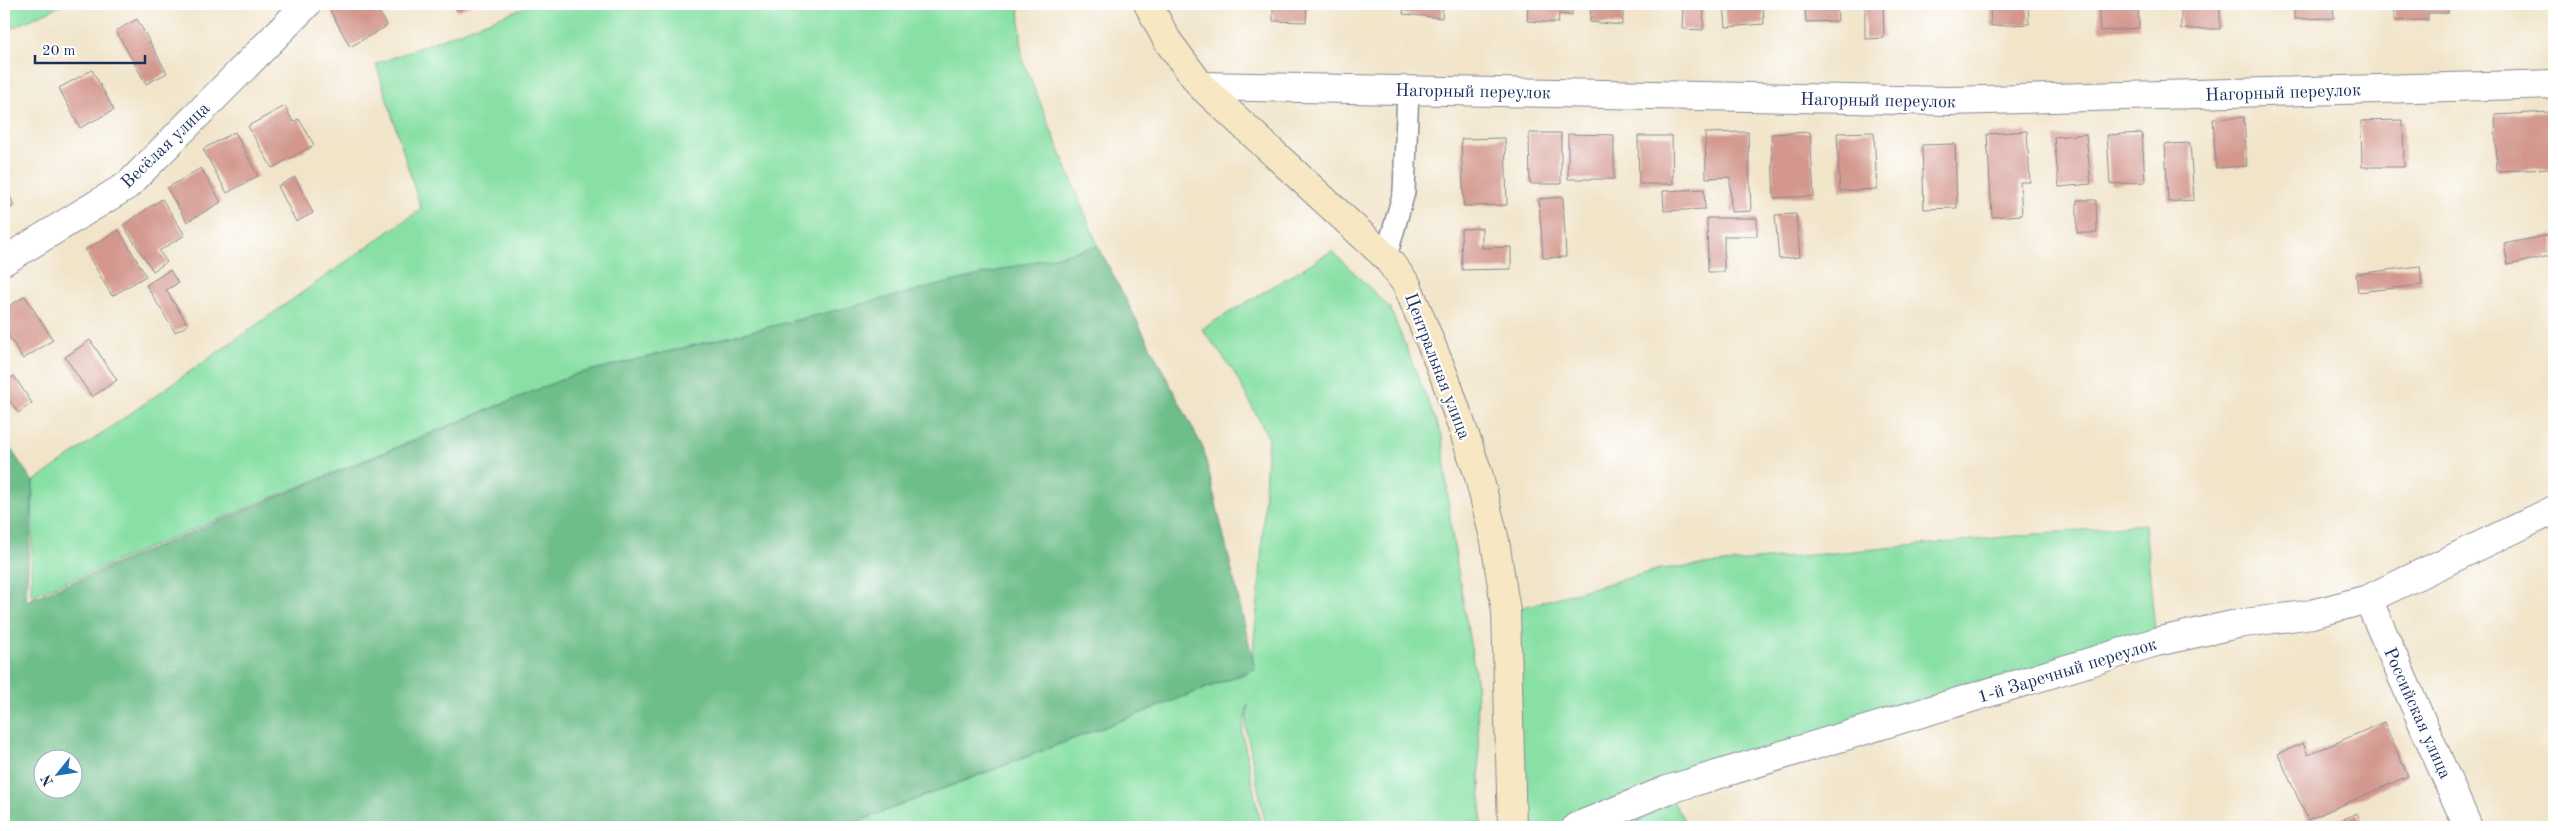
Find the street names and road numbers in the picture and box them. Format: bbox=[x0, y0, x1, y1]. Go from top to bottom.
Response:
street label: Нагорный переулок bbox=[2205, 81, 2361, 105]
street label: Нагорный переулок bbox=[1395, 82, 1551, 102]
street label: Нагорный переулок bbox=[1800, 91, 1956, 111]
street label: Весёлая улица bbox=[118, 99, 213, 192]
street label: Центральная улица bbox=[1401, 291, 1473, 442]
street label: 1-й Заречный переулок bbox=[1976, 635, 2159, 707]
street label: Российская улица bbox=[2380, 645, 2454, 782]

